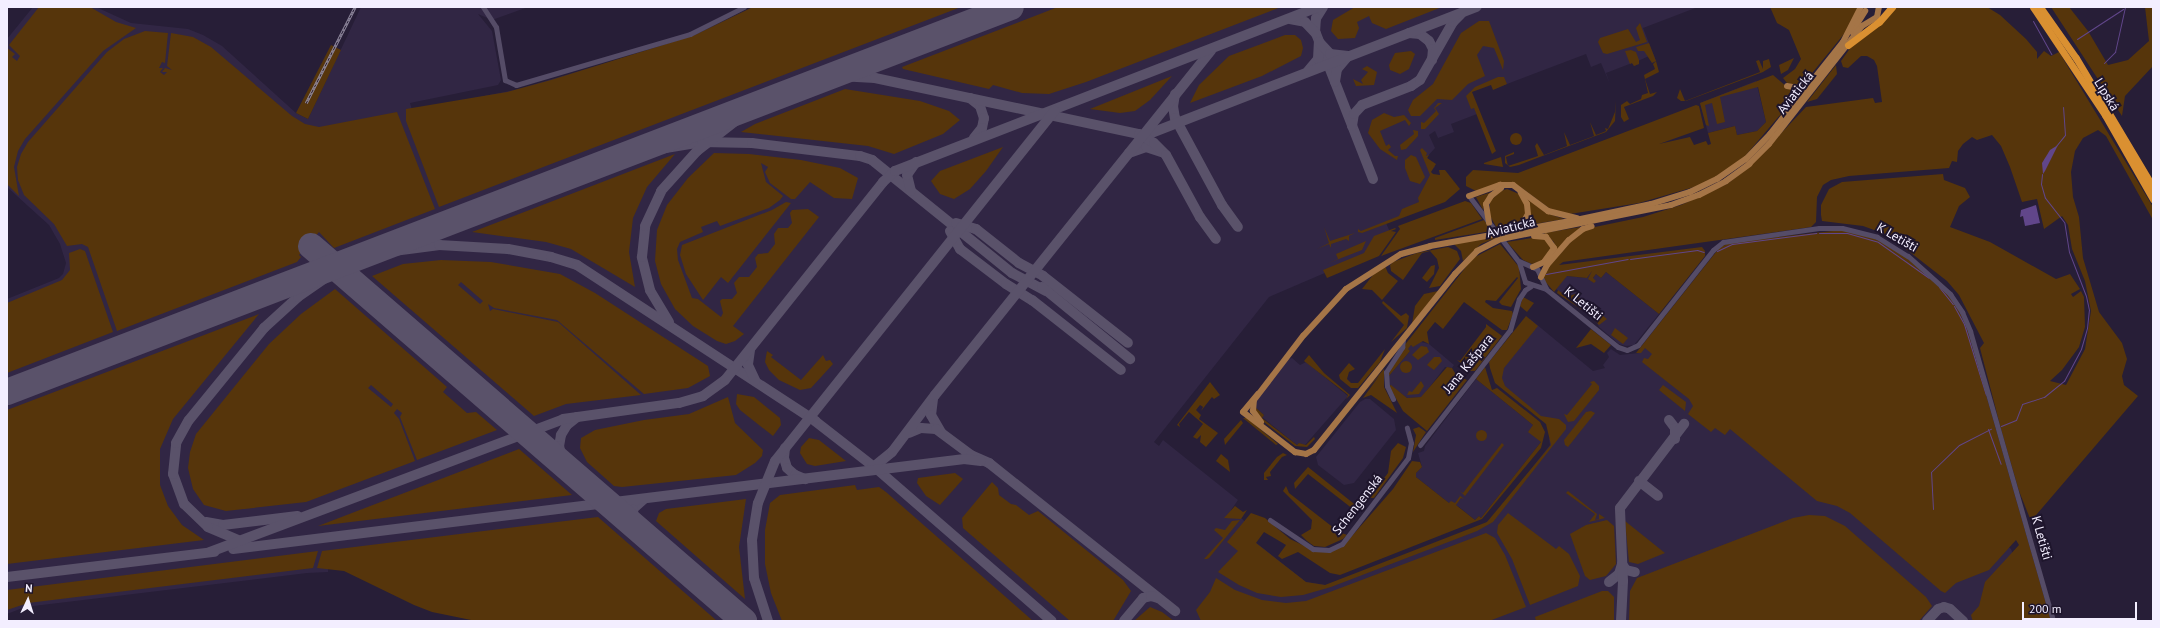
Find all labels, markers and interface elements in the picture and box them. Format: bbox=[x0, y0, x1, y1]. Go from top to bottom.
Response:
street label: Aviatická bbox=[1775, 69, 1817, 117]
street label: Lipská bbox=[2090, 76, 2122, 114]
street label: Aviatická bbox=[1485, 214, 1537, 242]
street label: K Letišti bbox=[1874, 220, 1920, 256]
street label: K Letišti bbox=[1561, 284, 1605, 324]
street label: Jana Kašpara bbox=[1441, 331, 1497, 397]
street label: Schengenská bbox=[1330, 472, 1386, 538]
street label: K Letišti bbox=[2027, 514, 2055, 562]
north arrow bbox=[8, 580, 48, 620]
text: N bbox=[25, 581, 33, 595]
scale bar bbox=[2024, 594, 2139, 620]
text: 200 m bbox=[2029, 601, 2062, 616]

